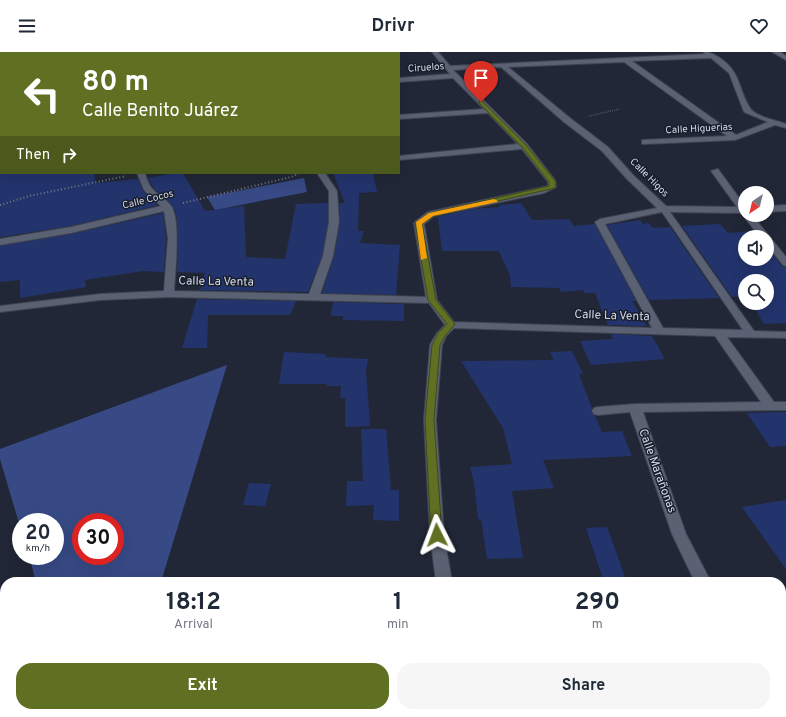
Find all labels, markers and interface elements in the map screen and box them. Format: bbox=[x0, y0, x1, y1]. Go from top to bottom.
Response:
icon: menu bbox=[16, 15, 38, 37]
text: Drivr bbox=[372, 15, 414, 38]
icon: heart bbox=[748, 15, 770, 37]
street label: Ciruelos bbox=[407, 60, 445, 76]
pin bbox=[464, 61, 498, 102]
text: 80 m bbox=[82, 65, 149, 101]
icon: arrive bbox=[470, 67, 492, 89]
icon: left bbox=[16, 68, 68, 120]
text: Calle Benito Juárez bbox=[82, 100, 238, 123]
street label: Calle Higuerias bbox=[665, 121, 733, 137]
icon: right bbox=[58, 144, 80, 166]
text: Then bbox=[16, 146, 50, 165]
street label: Calle Higos bbox=[627, 156, 671, 200]
north arrow bbox=[738, 186, 774, 222]
map controls bbox=[738, 186, 774, 310]
street label: Calle Cocos bbox=[121, 187, 175, 213]
button: sound bbox=[738, 230, 774, 266]
street label: Calle La Venta bbox=[178, 273, 254, 291]
button: search bbox=[738, 274, 774, 310]
street label: Calle La Venta bbox=[574, 307, 650, 325]
street label: Calle Marañonas bbox=[634, 427, 680, 515]
speed limit sign: 30 bbox=[72, 513, 124, 565]
position arrow bbox=[416, 514, 458, 556]
text: 20 bbox=[25, 521, 51, 547]
text: km/h bbox=[26, 542, 50, 555]
text: 18:12 bbox=[166, 588, 221, 618]
text: 1 bbox=[393, 588, 403, 618]
text: 290 bbox=[575, 588, 620, 618]
text: Arrival bbox=[174, 617, 213, 633]
text: min bbox=[387, 617, 409, 633]
text: m bbox=[592, 617, 603, 633]
button: Exit bbox=[16, 663, 389, 709]
button: Share bbox=[397, 663, 770, 709]

